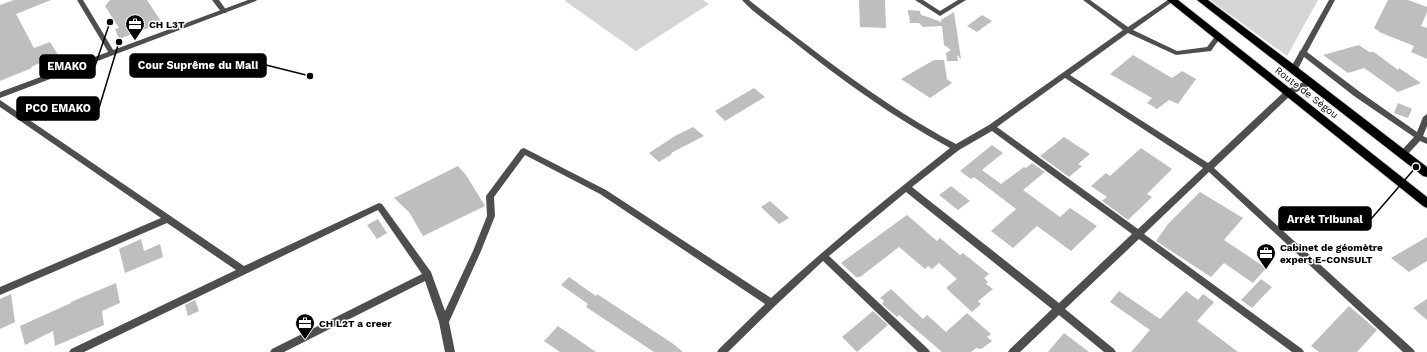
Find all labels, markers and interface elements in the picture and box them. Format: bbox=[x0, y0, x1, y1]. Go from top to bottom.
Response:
office icon: CH L3T bbox=[124, 13, 146, 41]
place label: CH L3T bbox=[149, 19, 185, 30]
callout: Cour Suprême du Mali bbox=[130, 54, 266, 77]
callout: EMAKO bbox=[40, 55, 95, 78]
text: Cour Suprême du Mali bbox=[138, 59, 258, 72]
text: EMAKO bbox=[47, 60, 87, 73]
street label: Route de Ségou bbox=[1273, 64, 1340, 120]
callout: PCO EMAKO bbox=[17, 97, 99, 120]
text: PCO EMAKO bbox=[25, 102, 91, 115]
callout: Arrêt Tribunal bbox=[1279, 207, 1371, 230]
text: Arrêt Tribunal bbox=[1287, 213, 1363, 226]
office icon: Cabinet de géomètre expert E-CONSULT bbox=[1255, 242, 1277, 270]
place label: Cabinet de géomètre expert E-CONSULT bbox=[1280, 242, 1383, 265]
office icon: CH L2T a creer bbox=[294, 312, 316, 340]
place label: CH L2T a creer bbox=[319, 318, 392, 329]

